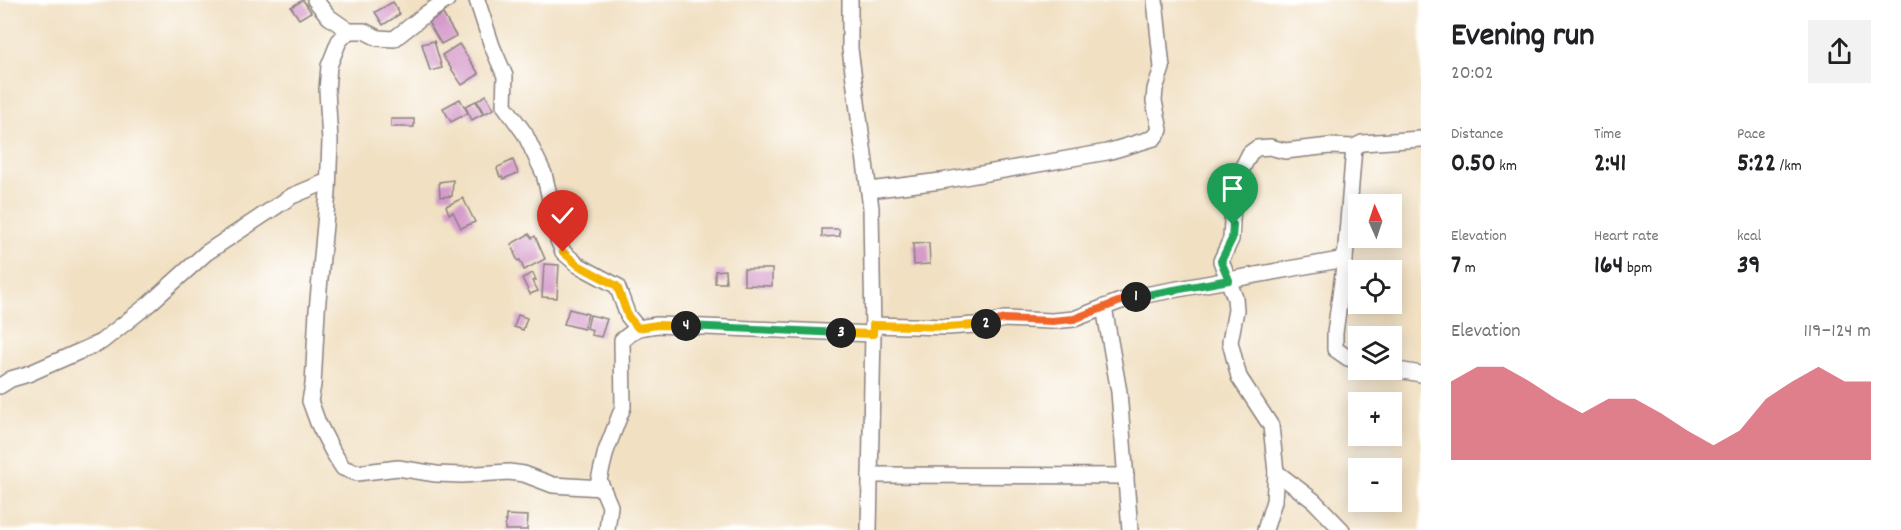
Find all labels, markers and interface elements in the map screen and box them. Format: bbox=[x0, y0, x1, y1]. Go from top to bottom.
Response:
text: Evening run bbox=[1451, 14, 1595, 61]
button: share bbox=[1808, 20, 1871, 83]
text: 20:02 bbox=[1451, 60, 1494, 88]
text: Distance bbox=[1451, 123, 1503, 146]
text: Time bbox=[1594, 123, 1621, 146]
text: Pace bbox=[1737, 123, 1765, 146]
text: 0.50 bbox=[1451, 146, 1496, 183]
text: 2:41 bbox=[1594, 146, 1626, 183]
text: 5:22 bbox=[1737, 146, 1776, 183]
text: km bbox=[1496, 155, 1517, 178]
text: /km bbox=[1776, 155, 1802, 178]
pin bbox=[1207, 163, 1258, 225]
icon: arrive bbox=[1216, 172, 1249, 205]
pin bbox=[537, 190, 588, 252]
north arrow bbox=[1348, 194, 1402, 248]
map controls bbox=[1348, 194, 1402, 512]
icon: check bbox=[546, 199, 579, 232]
text: Elevation bbox=[1451, 225, 1507, 248]
text: Heart rate bbox=[1594, 225, 1659, 248]
text: kcal bbox=[1737, 225, 1761, 248]
text: 7 bbox=[1451, 248, 1461, 285]
text: 164 bbox=[1594, 248, 1623, 285]
text: 39 bbox=[1737, 248, 1760, 285]
text: m bbox=[1461, 257, 1476, 280]
text: bpm bbox=[1623, 257, 1652, 280]
button: locate bbox=[1348, 260, 1402, 314]
pin: 1 bbox=[1121, 282, 1151, 312]
text: 1 bbox=[1134, 285, 1138, 308]
pin: 2 bbox=[971, 309, 1001, 339]
pin: 4 bbox=[671, 311, 701, 341]
text: 2 bbox=[983, 312, 990, 335]
text: 4 bbox=[683, 314, 689, 337]
pin: 3 bbox=[826, 318, 856, 348]
text: Elevation bbox=[1451, 318, 1521, 346]
text: 119–124 m bbox=[1803, 318, 1871, 346]
text: 3 bbox=[837, 321, 845, 344]
button: layers bbox=[1348, 326, 1402, 380]
button: + bbox=[1348, 392, 1402, 446]
button: − bbox=[1348, 458, 1402, 512]

